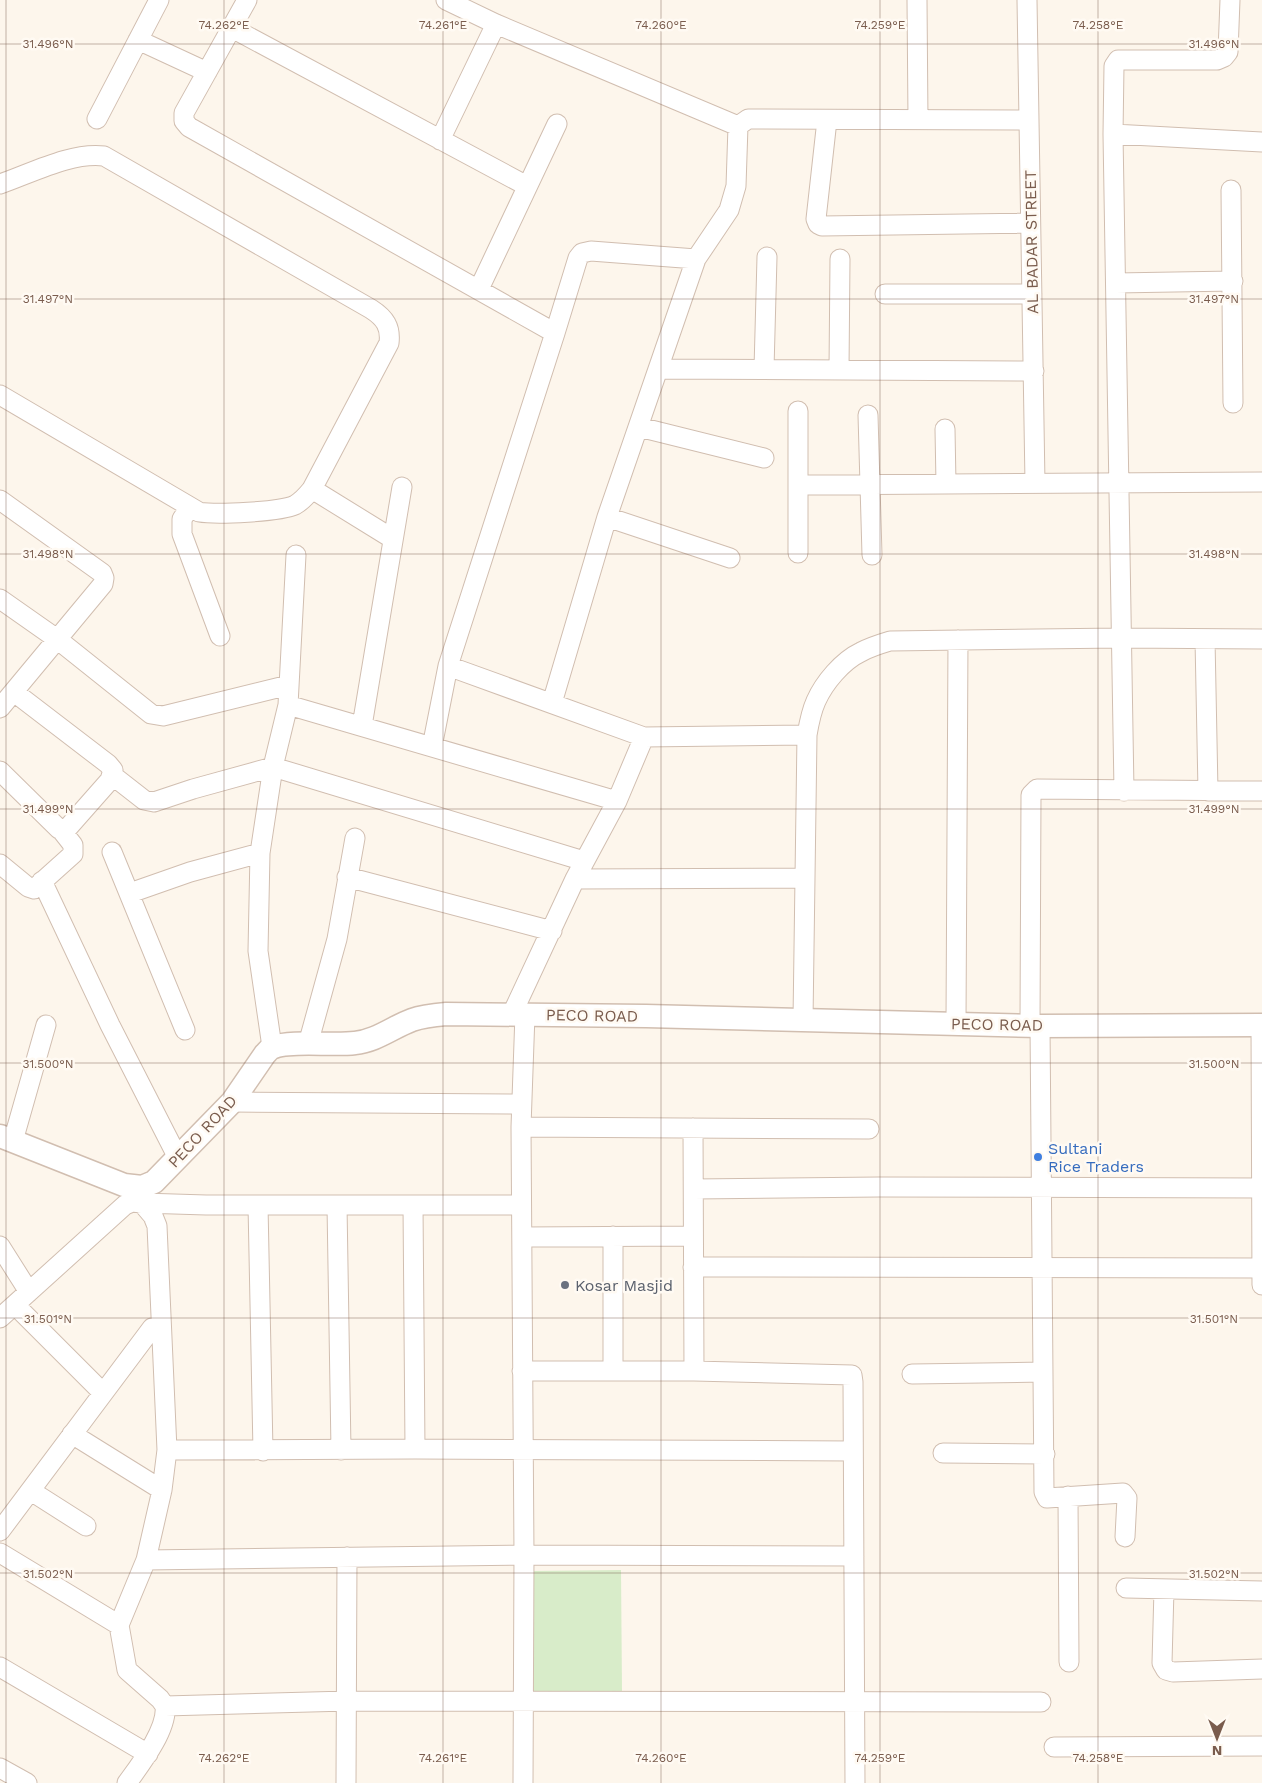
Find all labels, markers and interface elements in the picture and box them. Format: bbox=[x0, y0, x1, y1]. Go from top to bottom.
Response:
text: 74.262°E bbox=[199, 18, 250, 32]
text: 74.261°E bbox=[419, 18, 468, 32]
text: 74.260°E bbox=[635, 18, 687, 32]
text: 74.259°E bbox=[855, 18, 906, 32]
text: 74.258°E bbox=[1073, 18, 1124, 32]
text: 31.496°N bbox=[22, 37, 74, 51]
text: 31.496°N bbox=[1188, 37, 1240, 51]
street label: AL BADAR STREET bbox=[1021, 170, 1042, 314]
text: 31.497°N bbox=[23, 292, 73, 306]
text: 31.497°N bbox=[1189, 292, 1239, 306]
text: 31.498°N bbox=[22, 547, 74, 561]
text: 31.498°N bbox=[1188, 547, 1240, 561]
text: 31.499°N bbox=[22, 802, 74, 816]
text: 31.499°N bbox=[1188, 802, 1240, 816]
street label: PECO ROAD bbox=[546, 1005, 638, 1026]
street label: PECO ROAD bbox=[951, 1014, 1043, 1035]
text: 31.500°N bbox=[22, 1057, 74, 1071]
text: 31.500°N bbox=[1188, 1057, 1240, 1071]
street label: PECO ROAD bbox=[164, 1091, 241, 1172]
place label: Sultani Rice Traders bbox=[1048, 1139, 1144, 1176]
marker: Sultani Rice Traders bbox=[1032, 1151, 1044, 1163]
place label: Kosar Masjid bbox=[575, 1276, 673, 1295]
marker: Kosar Masjid bbox=[559, 1279, 571, 1291]
text: 31.501°N bbox=[24, 1312, 72, 1326]
text: 31.501°N bbox=[1190, 1312, 1238, 1326]
text: 31.502°N bbox=[23, 1567, 73, 1581]
text: 31.502°N bbox=[1189, 1567, 1239, 1581]
north arrow bbox=[1192, 1713, 1242, 1763]
text: N bbox=[1212, 1743, 1222, 1759]
text: 74.262°E bbox=[199, 1751, 250, 1765]
text: 74.261°E bbox=[419, 1751, 468, 1765]
text: 74.260°E bbox=[635, 1751, 687, 1765]
text: 74.259°E bbox=[855, 1751, 906, 1765]
text: 74.258°E bbox=[1073, 1751, 1124, 1765]

